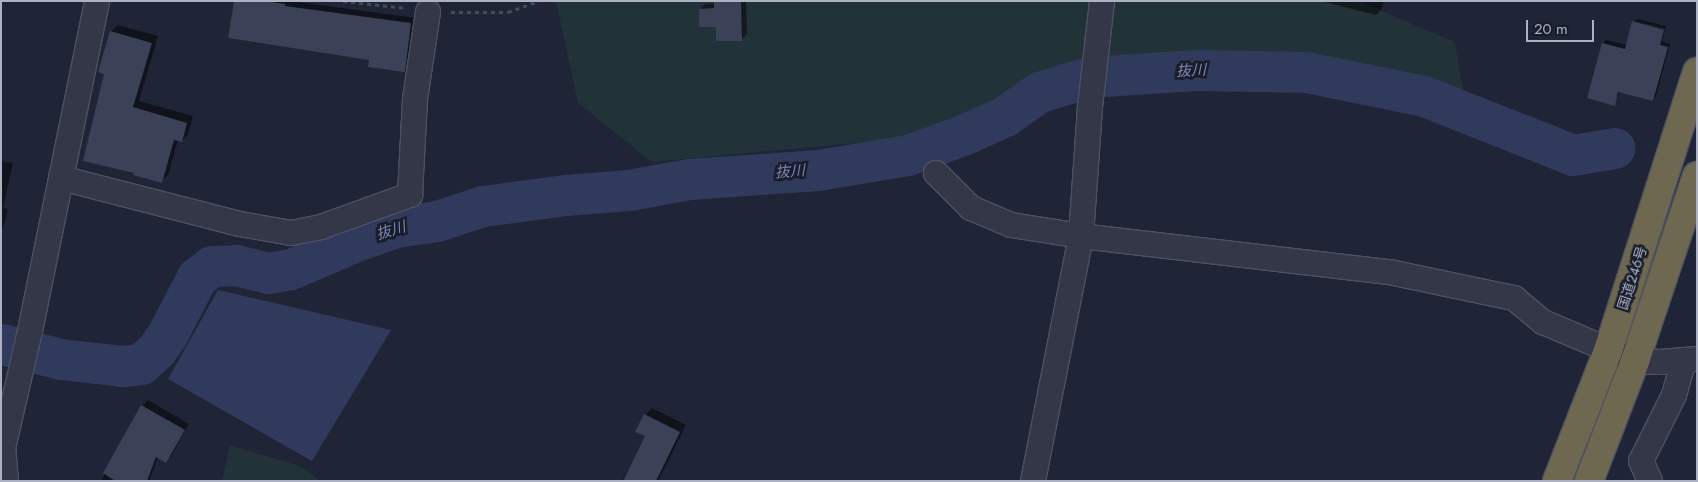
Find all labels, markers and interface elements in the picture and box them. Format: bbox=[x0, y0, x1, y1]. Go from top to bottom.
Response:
scale bar bbox=[1528, 10, 1596, 42]
text: 20 m bbox=[1534, 18, 1568, 40]
water label: 抜川 bbox=[1176, 61, 1206, 81]
water label: 抜川 bbox=[774, 162, 806, 182]
water label: 抜川 bbox=[374, 218, 408, 244]
street label: 国道246号 bbox=[1614, 244, 1650, 312]

